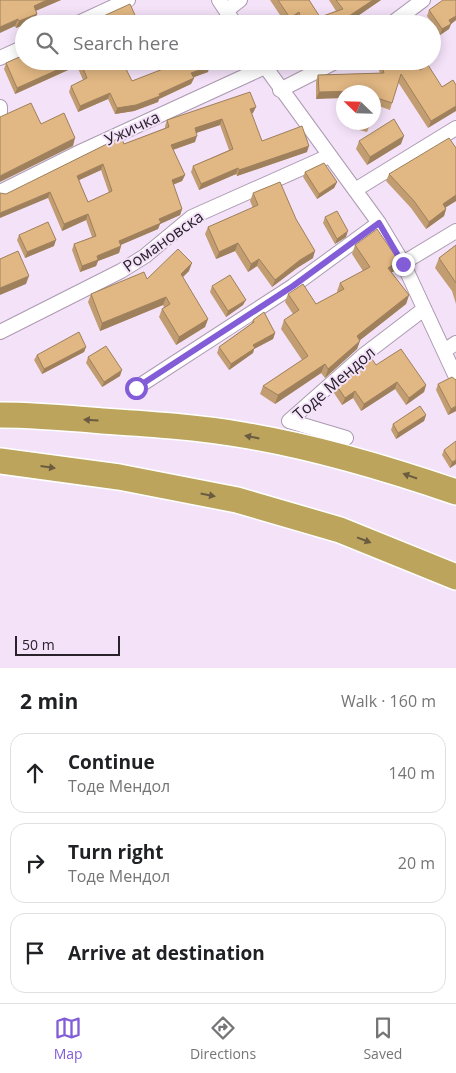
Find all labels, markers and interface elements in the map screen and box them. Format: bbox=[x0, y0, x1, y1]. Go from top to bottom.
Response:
search box bbox=[15, 15, 441, 70]
icon: search bbox=[33, 29, 61, 57]
text: Search here bbox=[73, 30, 179, 56]
north arrow bbox=[336, 85, 381, 130]
street label: Ужичка bbox=[101, 106, 163, 150]
street label: Романовска bbox=[118, 205, 208, 277]
route end bbox=[392, 253, 415, 276]
street label: Тоде Мендол bbox=[288, 341, 380, 425]
route start bbox=[125, 377, 148, 400]
one-way arrow bbox=[83, 415, 99, 423]
one-way arrow bbox=[244, 432, 260, 440]
one-way arrow bbox=[41, 463, 57, 471]
one-way arrow bbox=[402, 472, 417, 480]
one-way arrow bbox=[201, 491, 217, 499]
one-way arrow bbox=[357, 536, 371, 544]
scale bar bbox=[15, 633, 120, 656]
text: 50 m bbox=[22, 635, 55, 654]
text: 2 min bbox=[20, 687, 78, 715]
text: Walk · 160 m bbox=[341, 690, 436, 712]
text: Continue bbox=[68, 749, 155, 775]
icon: ahead bbox=[21, 759, 49, 787]
text: 140 m bbox=[389, 762, 435, 784]
text: Тоде Мендол bbox=[68, 775, 170, 797]
text: Turn right bbox=[68, 839, 163, 865]
icon: right bbox=[21, 849, 49, 877]
text: 20 m bbox=[398, 852, 435, 874]
text: Тоде Мендол bbox=[68, 865, 170, 887]
icon: arrive bbox=[21, 939, 49, 967]
text: Arrive at destination bbox=[68, 940, 265, 966]
tab: Map bbox=[54, 1014, 83, 1063]
tab: Directions bbox=[190, 1014, 256, 1063]
tab: Saved bbox=[363, 1014, 402, 1063]

